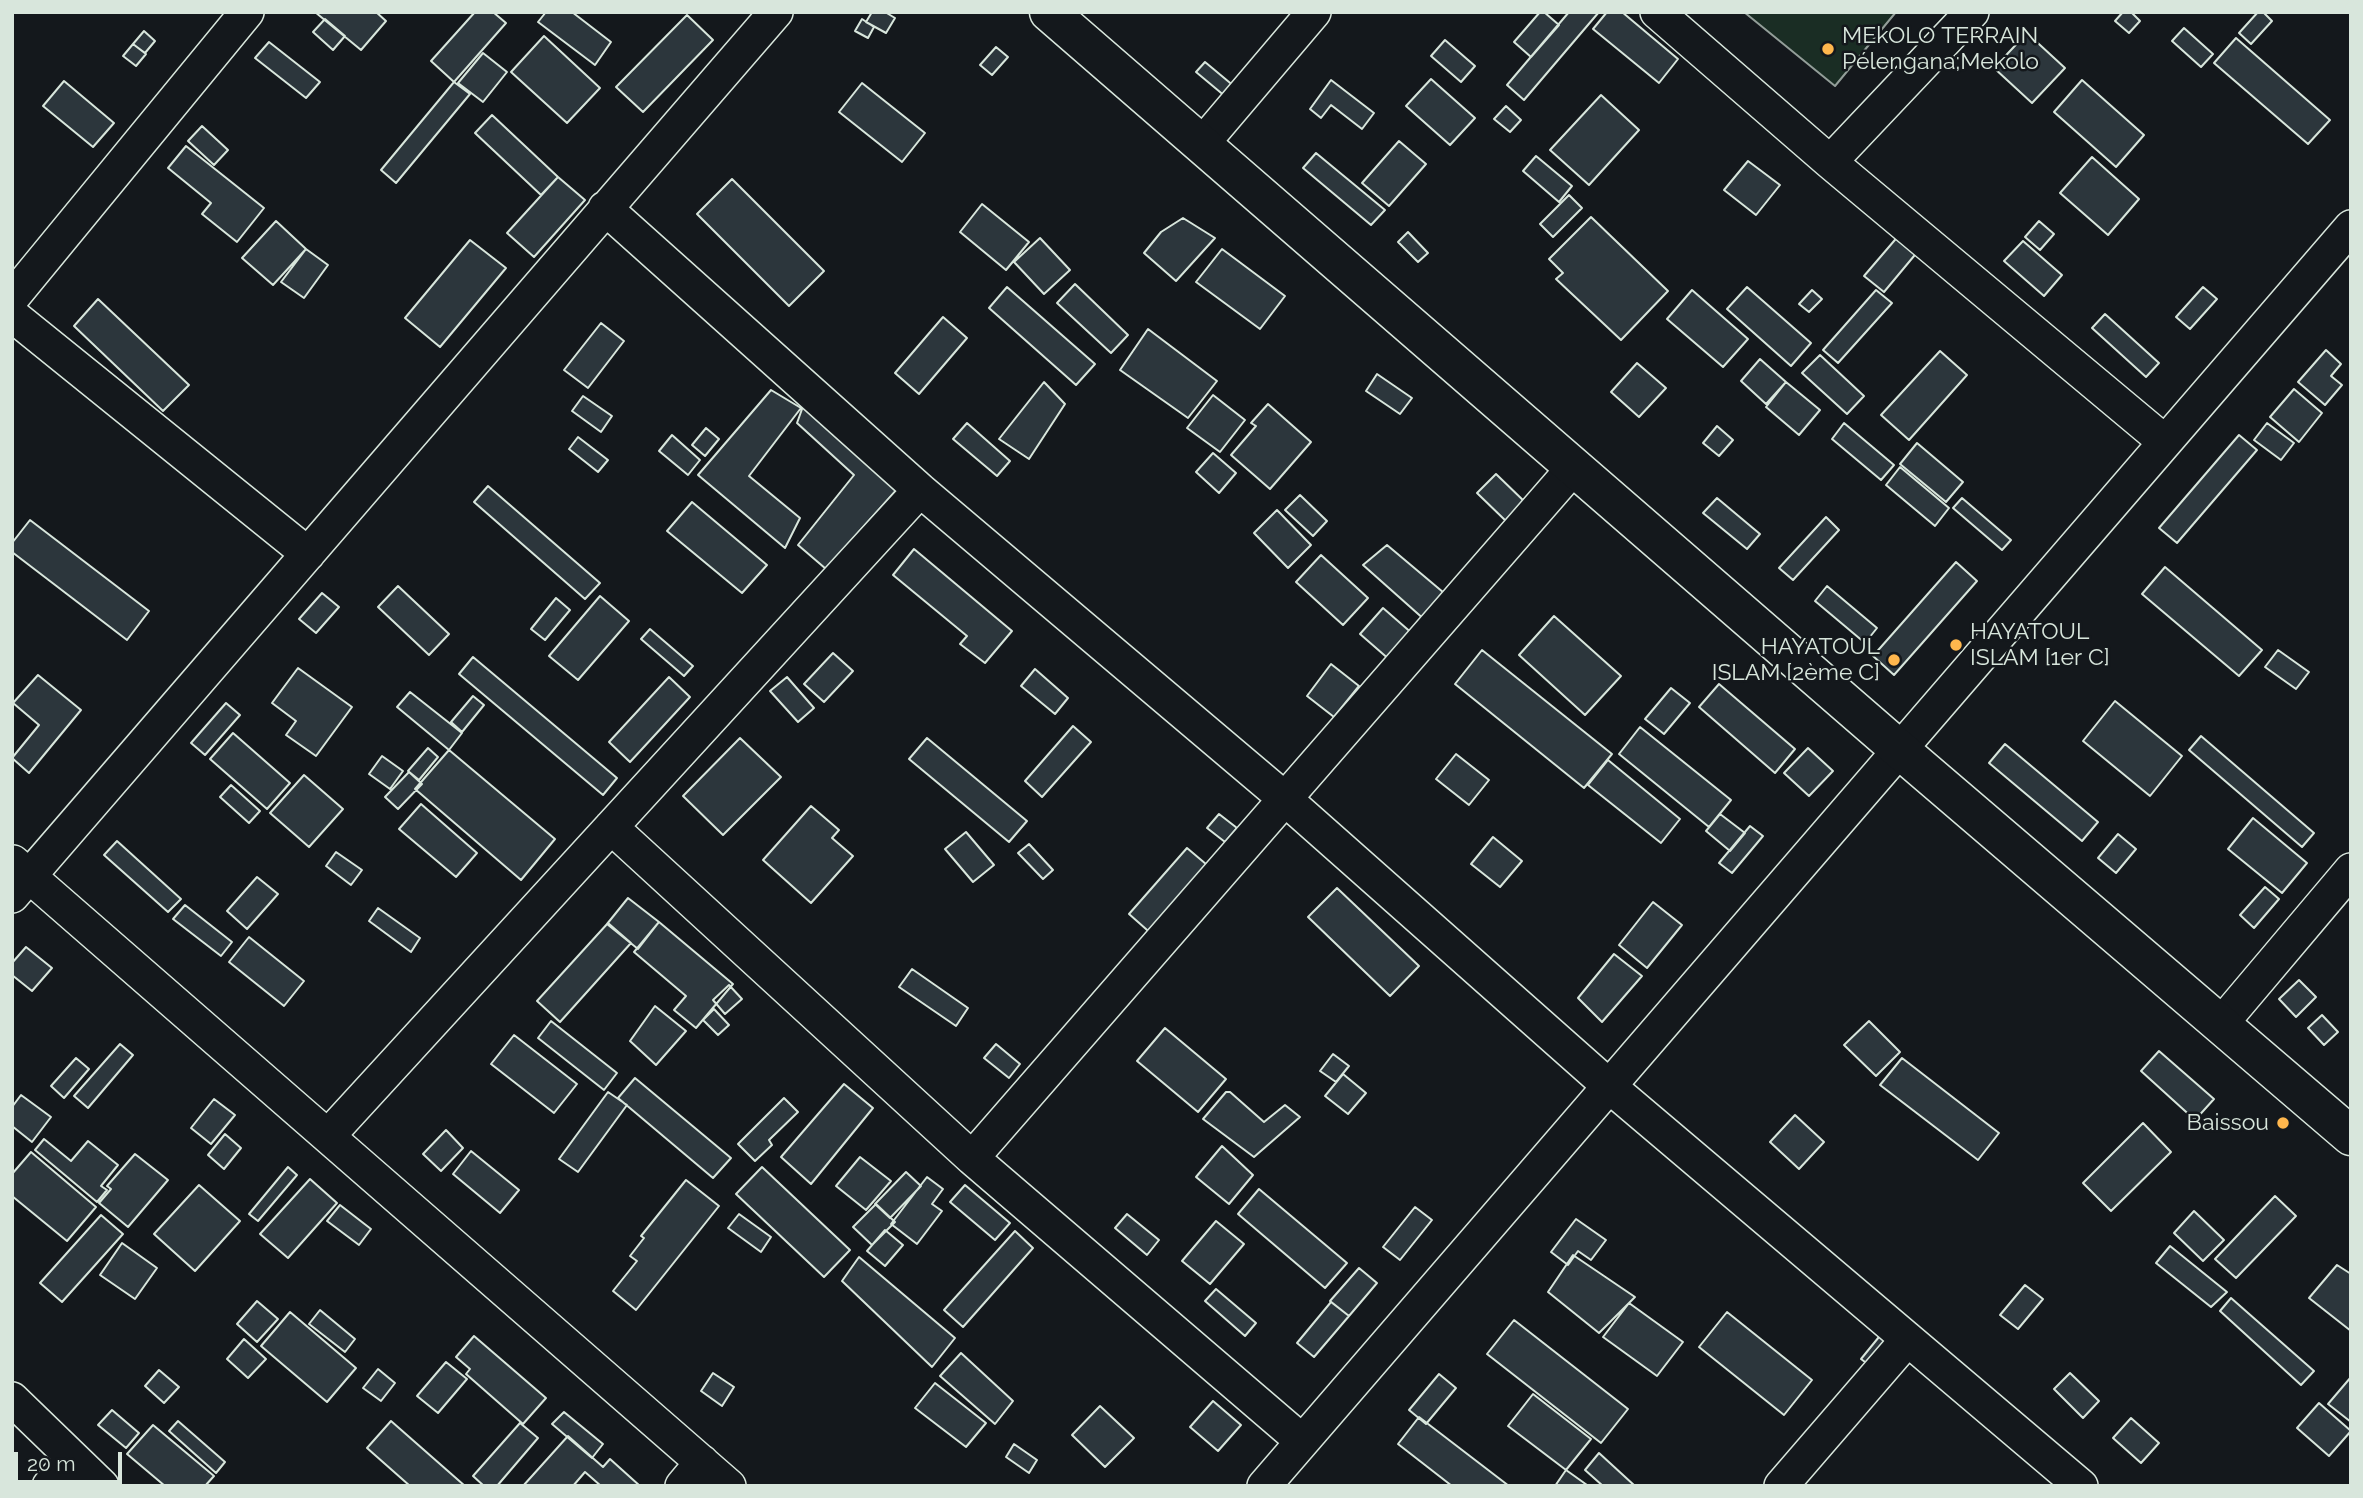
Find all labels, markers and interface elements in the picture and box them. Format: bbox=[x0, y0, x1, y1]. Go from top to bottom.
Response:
place label: MEkOLO TERRAIN Pélengana;Mekolo bbox=[1842, 22, 2039, 76]
marker: MEkOLO TERRAIN Pélengana;Mekolo bbox=[1820, 41, 1836, 57]
place label: HAYATOUL ISLAM [1er C] bbox=[1970, 618, 2110, 672]
place label: HAYATOUL ISLAM [2ème C] bbox=[1712, 633, 1880, 687]
marker: HAYATOUL ISLAM [1er C] bbox=[1948, 637, 1964, 653]
marker: HAYATOUL ISLAM [2ème C] bbox=[1886, 652, 1902, 668]
place label: Baissou bbox=[2187, 1109, 2269, 1137]
marker: Baissou bbox=[2275, 1115, 2291, 1131]
scale bar bbox=[18, 1438, 126, 1482]
text: 20 m bbox=[27, 1451, 75, 1476]

